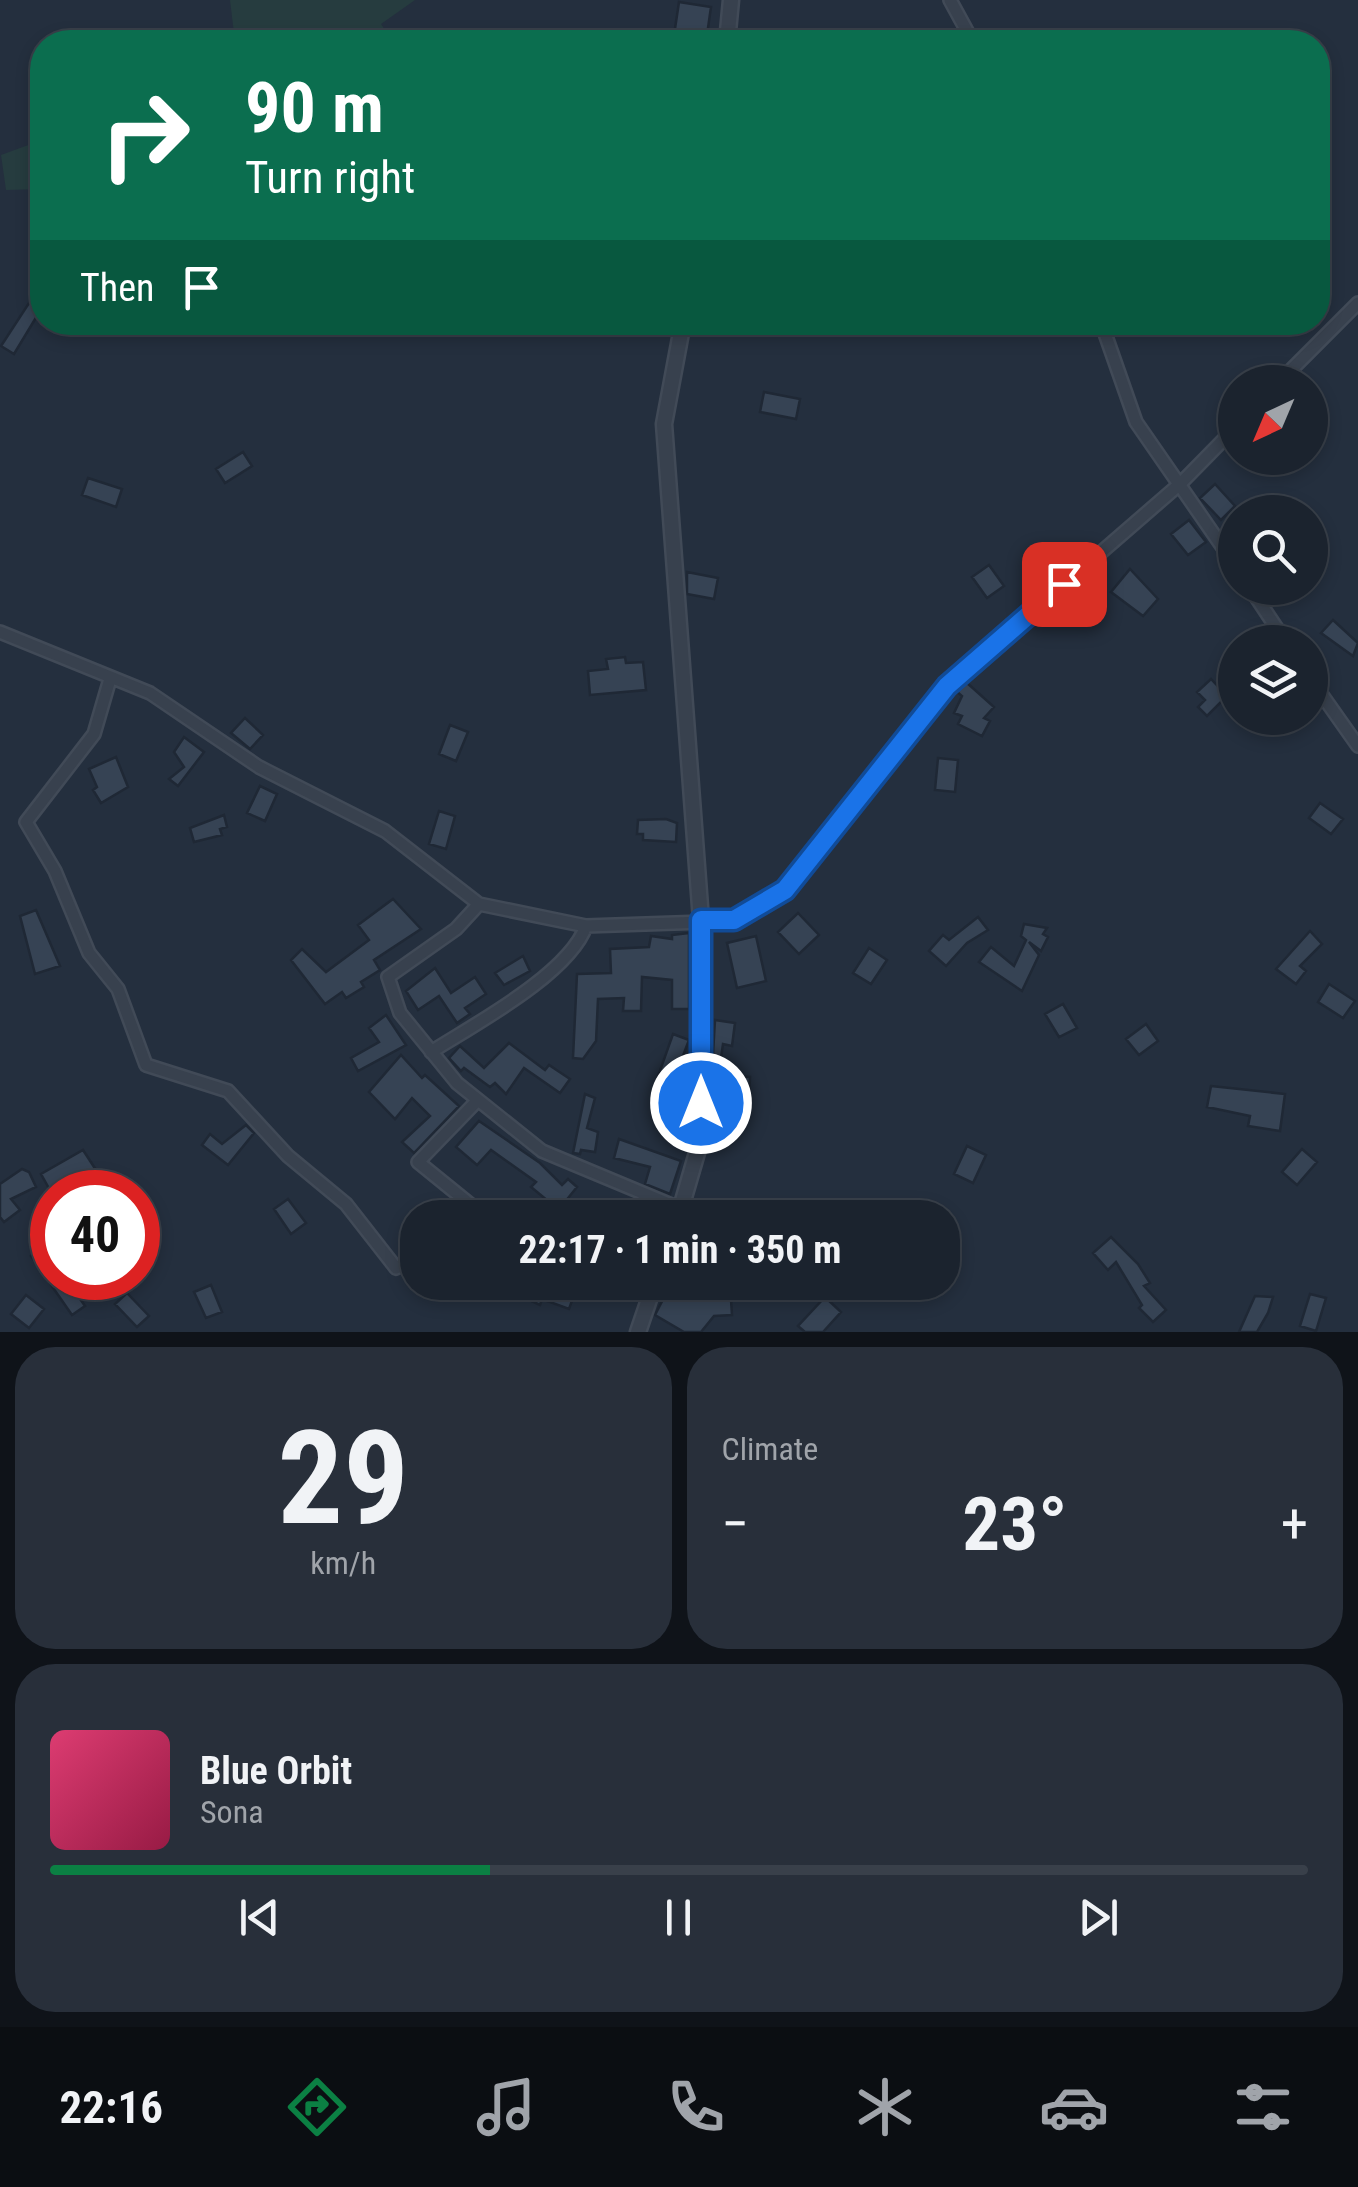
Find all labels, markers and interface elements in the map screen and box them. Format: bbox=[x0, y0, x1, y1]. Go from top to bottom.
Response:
text: 90 m bbox=[245, 67, 384, 149]
icon: right bbox=[80, 70, 210, 200]
text: Turn right bbox=[245, 151, 415, 204]
icon: arrive bbox=[174, 260, 229, 315]
text: Then bbox=[80, 266, 154, 310]
north arrow bbox=[1218, 365, 1328, 475]
map controls bbox=[1218, 365, 1328, 735]
button: search bbox=[1218, 495, 1328, 605]
pin bbox=[1022, 542, 1107, 627]
icon: arrive bbox=[1037, 557, 1092, 612]
button: layers bbox=[1218, 625, 1328, 735]
position arrow bbox=[649, 1051, 753, 1155]
speed limit sign: 40 bbox=[30, 1170, 160, 1300]
text: 22:17 · 1 min · 350 m bbox=[519, 1228, 841, 1272]
text: 29 bbox=[278, 1402, 409, 1555]
text: Climate bbox=[722, 1430, 818, 1468]
text: 23° bbox=[962, 1480, 1067, 1568]
text: − bbox=[722, 1492, 749, 1556]
text: + bbox=[1281, 1492, 1308, 1556]
text: km/h bbox=[310, 1544, 376, 1582]
text: Blue Orbit bbox=[200, 1749, 352, 1793]
text: Sona bbox=[200, 1793, 263, 1831]
icon: previous bbox=[232, 1890, 287, 1945]
icon: pause bbox=[651, 1890, 706, 1945]
icon: next bbox=[1071, 1890, 1126, 1945]
icon: directions bbox=[282, 2072, 352, 2142]
icon: music bbox=[471, 2072, 541, 2142]
icon: phone bbox=[661, 2072, 731, 2142]
icon: climate bbox=[850, 2072, 920, 2142]
icon: car bbox=[1039, 2072, 1109, 2142]
icon: filters bbox=[1228, 2072, 1298, 2142]
text: 22:16 bbox=[60, 2081, 163, 2134]

